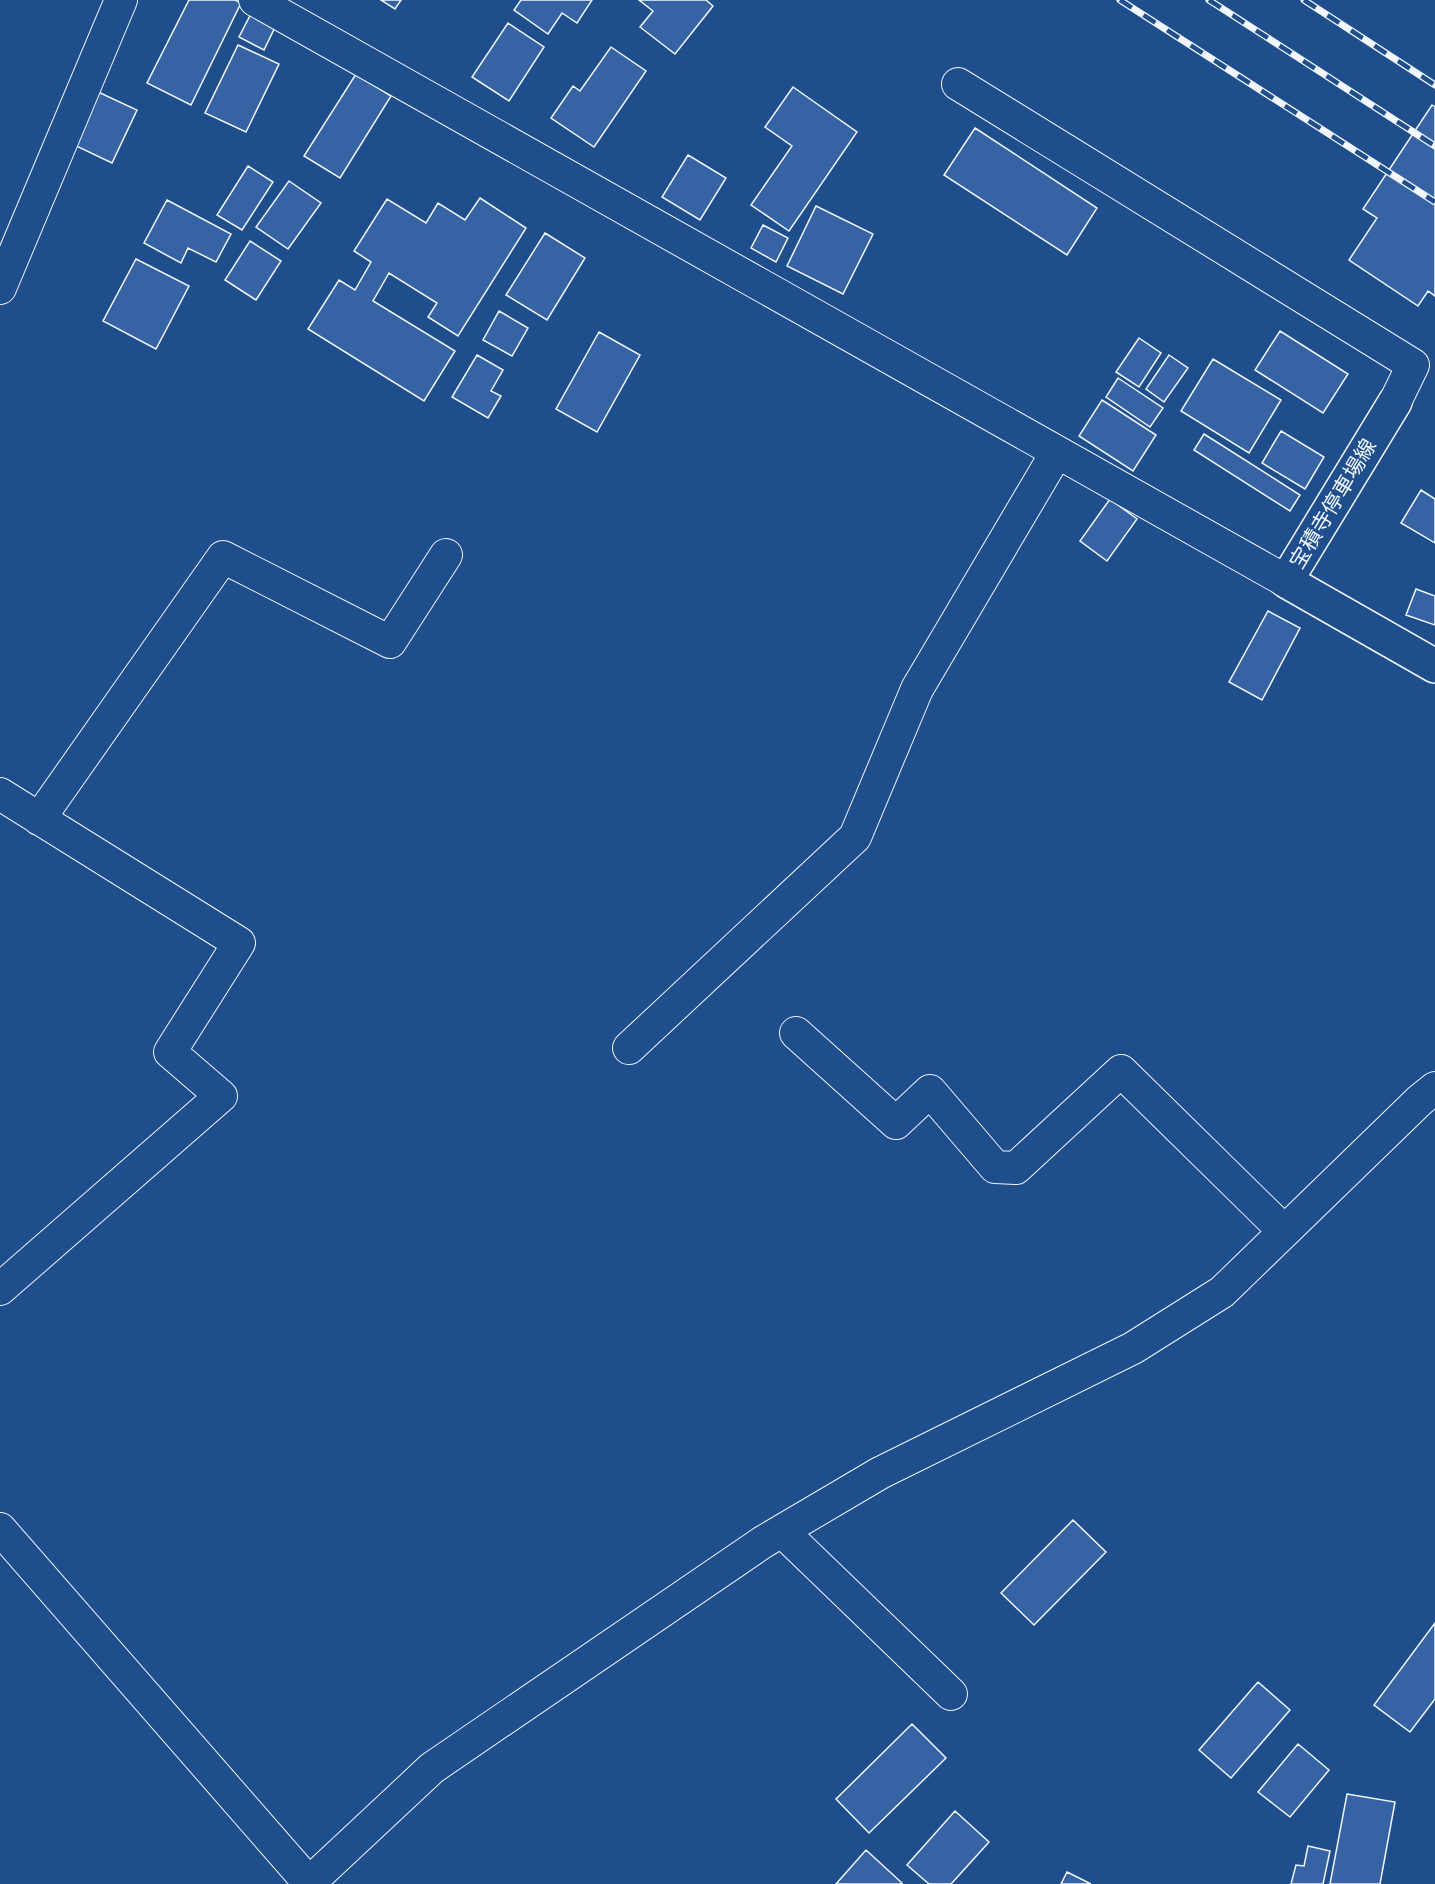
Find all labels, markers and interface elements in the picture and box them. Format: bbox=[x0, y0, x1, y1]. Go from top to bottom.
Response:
street label: 宝積寺停車場線 bbox=[1282, 433, 1384, 575]

